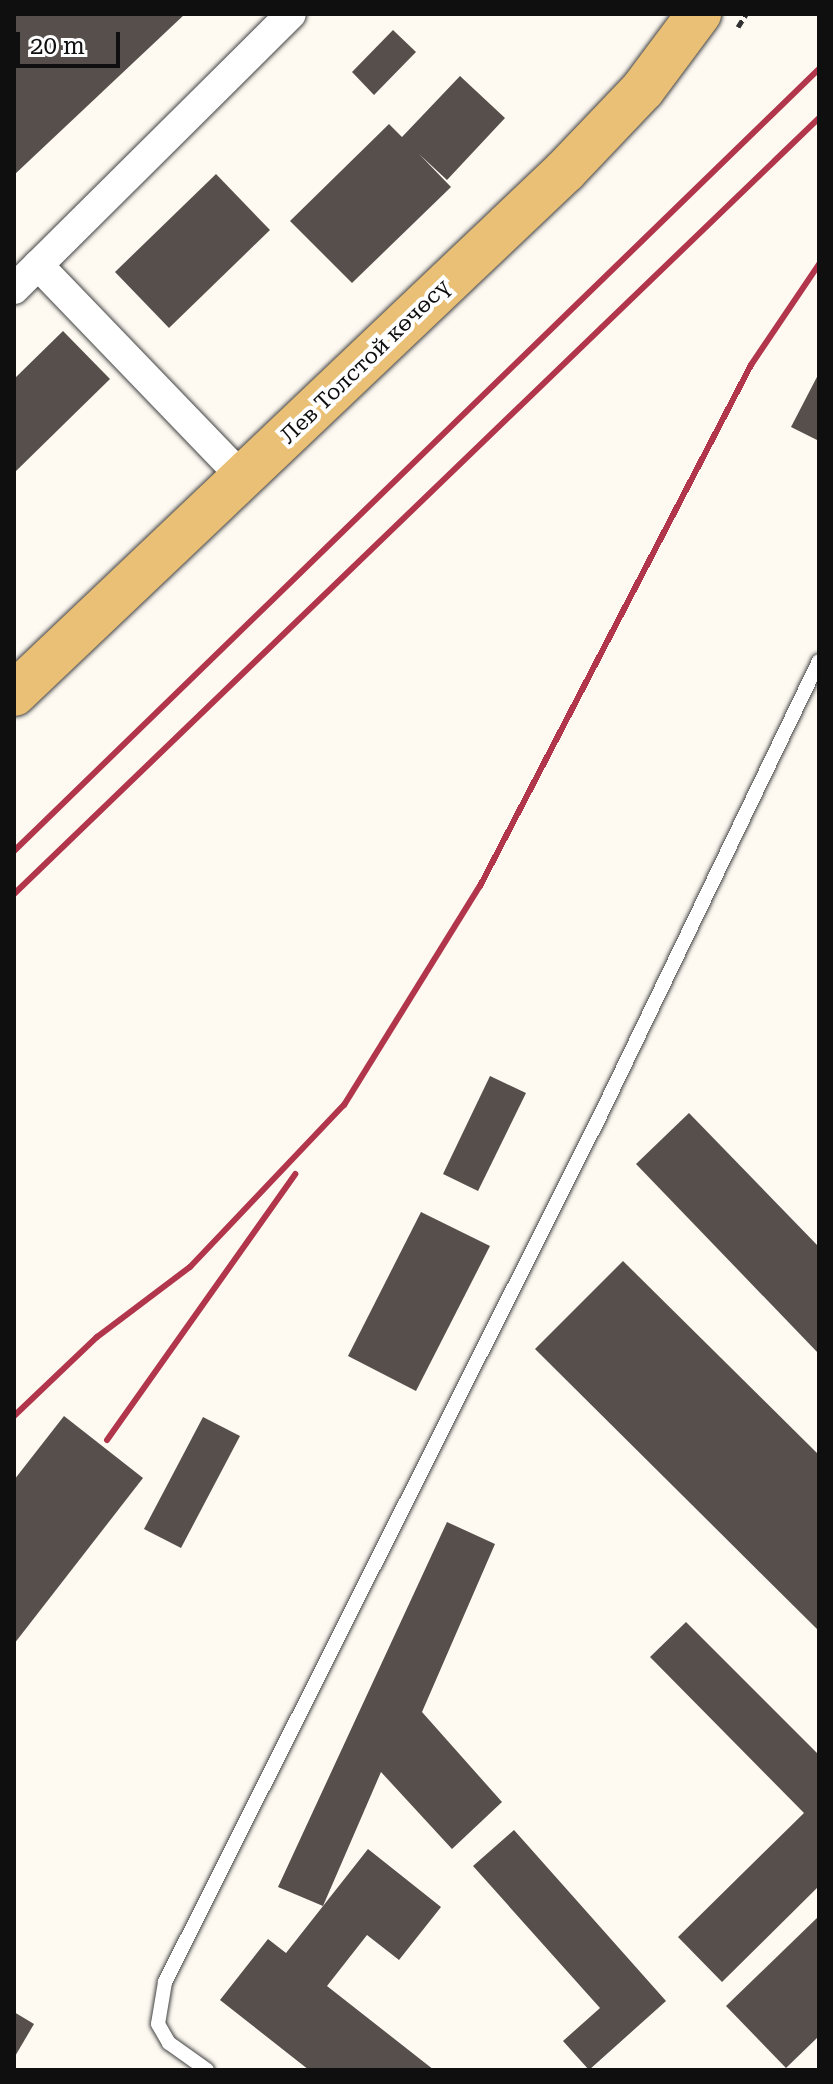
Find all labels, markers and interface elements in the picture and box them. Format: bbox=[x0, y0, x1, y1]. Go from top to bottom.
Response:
scale bar bbox=[20, 16, 124, 66]
text: 20 m bbox=[30, 32, 85, 60]
street label: Лев Толстой көчөсү bbox=[275, 273, 455, 449]

